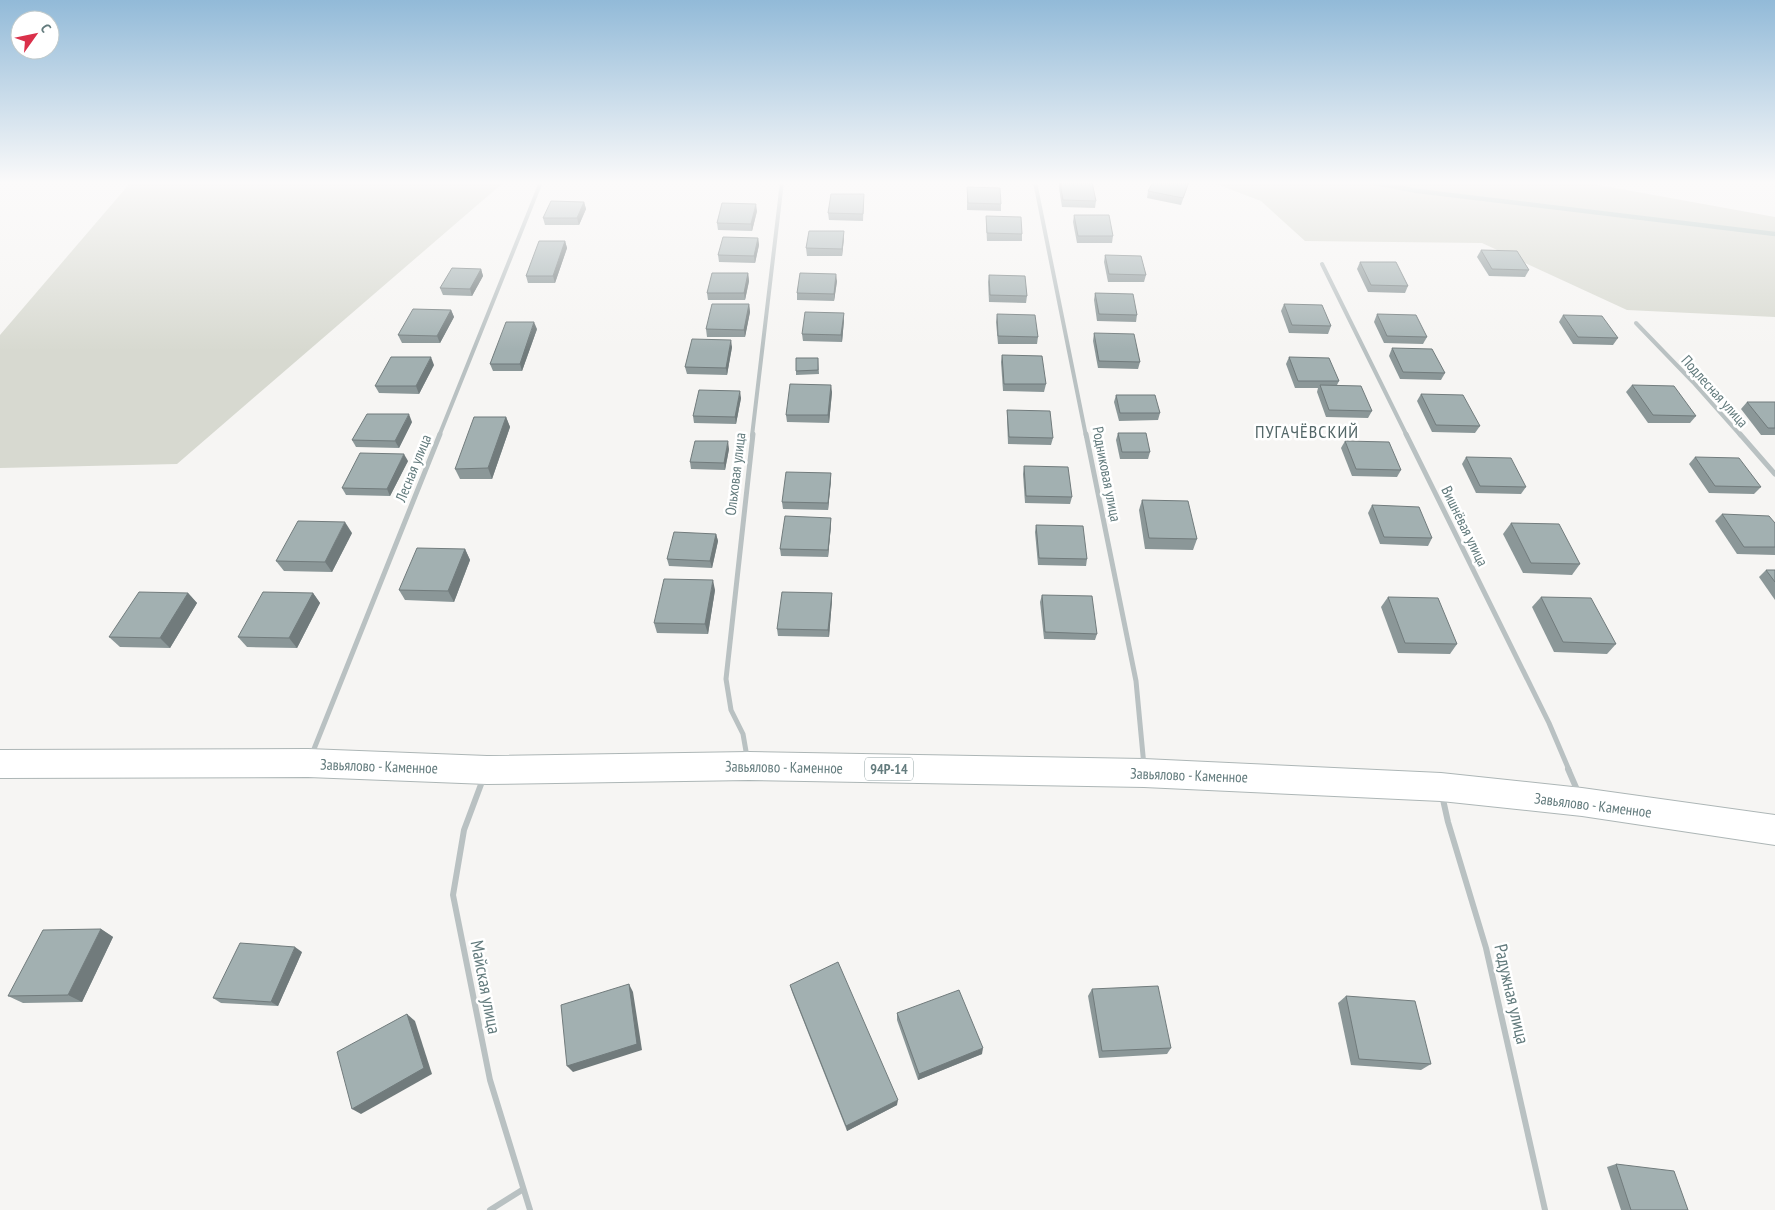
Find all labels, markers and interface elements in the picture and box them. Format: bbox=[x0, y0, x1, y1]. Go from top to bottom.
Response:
north arrow bbox=[10, 10, 60, 60]
text: С bbox=[37, 20, 56, 36]
street label: Подлесная улица bbox=[1678, 351, 1752, 431]
district label: ПУГАЧЁВСКИЙ bbox=[1255, 420, 1359, 443]
street label: Родниковая улица bbox=[1088, 425, 1126, 523]
street label: Лесная улица bbox=[390, 431, 435, 505]
street label: Ольховая улица bbox=[720, 431, 750, 517]
street label: Вишнёвая улица bbox=[1437, 483, 1493, 569]
street label: Завьялово - Каменное bbox=[320, 754, 438, 778]
street label: Завьялово - Каменное bbox=[725, 756, 843, 778]
road number: 94Р-14 bbox=[865, 758, 913, 781]
street label: Завьялово - Каменное bbox=[1130, 763, 1248, 787]
street label: Завьялово - Каменное bbox=[1533, 788, 1653, 822]
street label: Майская улица bbox=[466, 938, 506, 1036]
street label: Радужная улица bbox=[1489, 942, 1535, 1046]

